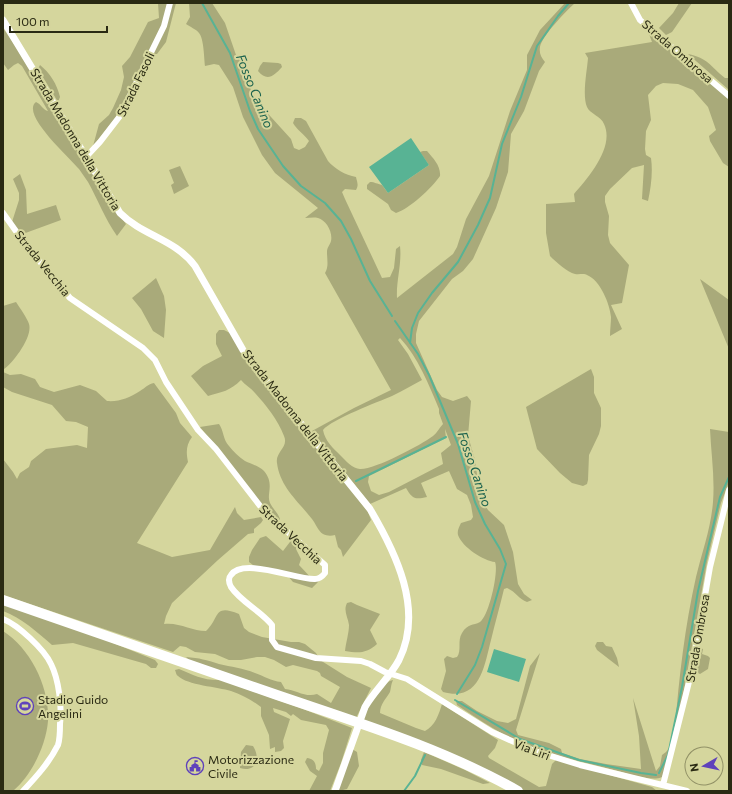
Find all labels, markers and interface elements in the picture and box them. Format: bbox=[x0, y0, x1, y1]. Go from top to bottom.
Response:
scale bar bbox=[10, 8, 107, 34]
text: 100 m bbox=[16, 14, 50, 28]
street label: Strada Ombrosa bbox=[640, 17, 716, 85]
street label: Strada Fasoli bbox=[113, 49, 157, 119]
water label: Fosso Canino bbox=[233, 52, 277, 131]
street label: Strada Madonna della Vittoria bbox=[28, 66, 124, 212]
street label: Strada Vecchia bbox=[12, 227, 74, 299]
street label: Strada Madonna della Vittoria bbox=[240, 347, 352, 483]
water label: Fosso Canino bbox=[455, 429, 495, 509]
street label: Strada Vecchia bbox=[257, 502, 325, 566]
street label: Strada Ombrosa bbox=[682, 593, 712, 683]
place label: Stadio Guido Angelini bbox=[38, 692, 108, 720]
sports icon: Stadio Guido Angelini bbox=[15, 696, 35, 716]
street label: Via Liri bbox=[512, 736, 552, 762]
north arrow bbox=[684, 746, 724, 786]
place label: Motorizzazione Civile bbox=[208, 752, 294, 780]
public building icon: Motorizzazione Civile bbox=[185, 756, 205, 776]
text: N bbox=[687, 763, 701, 773]

